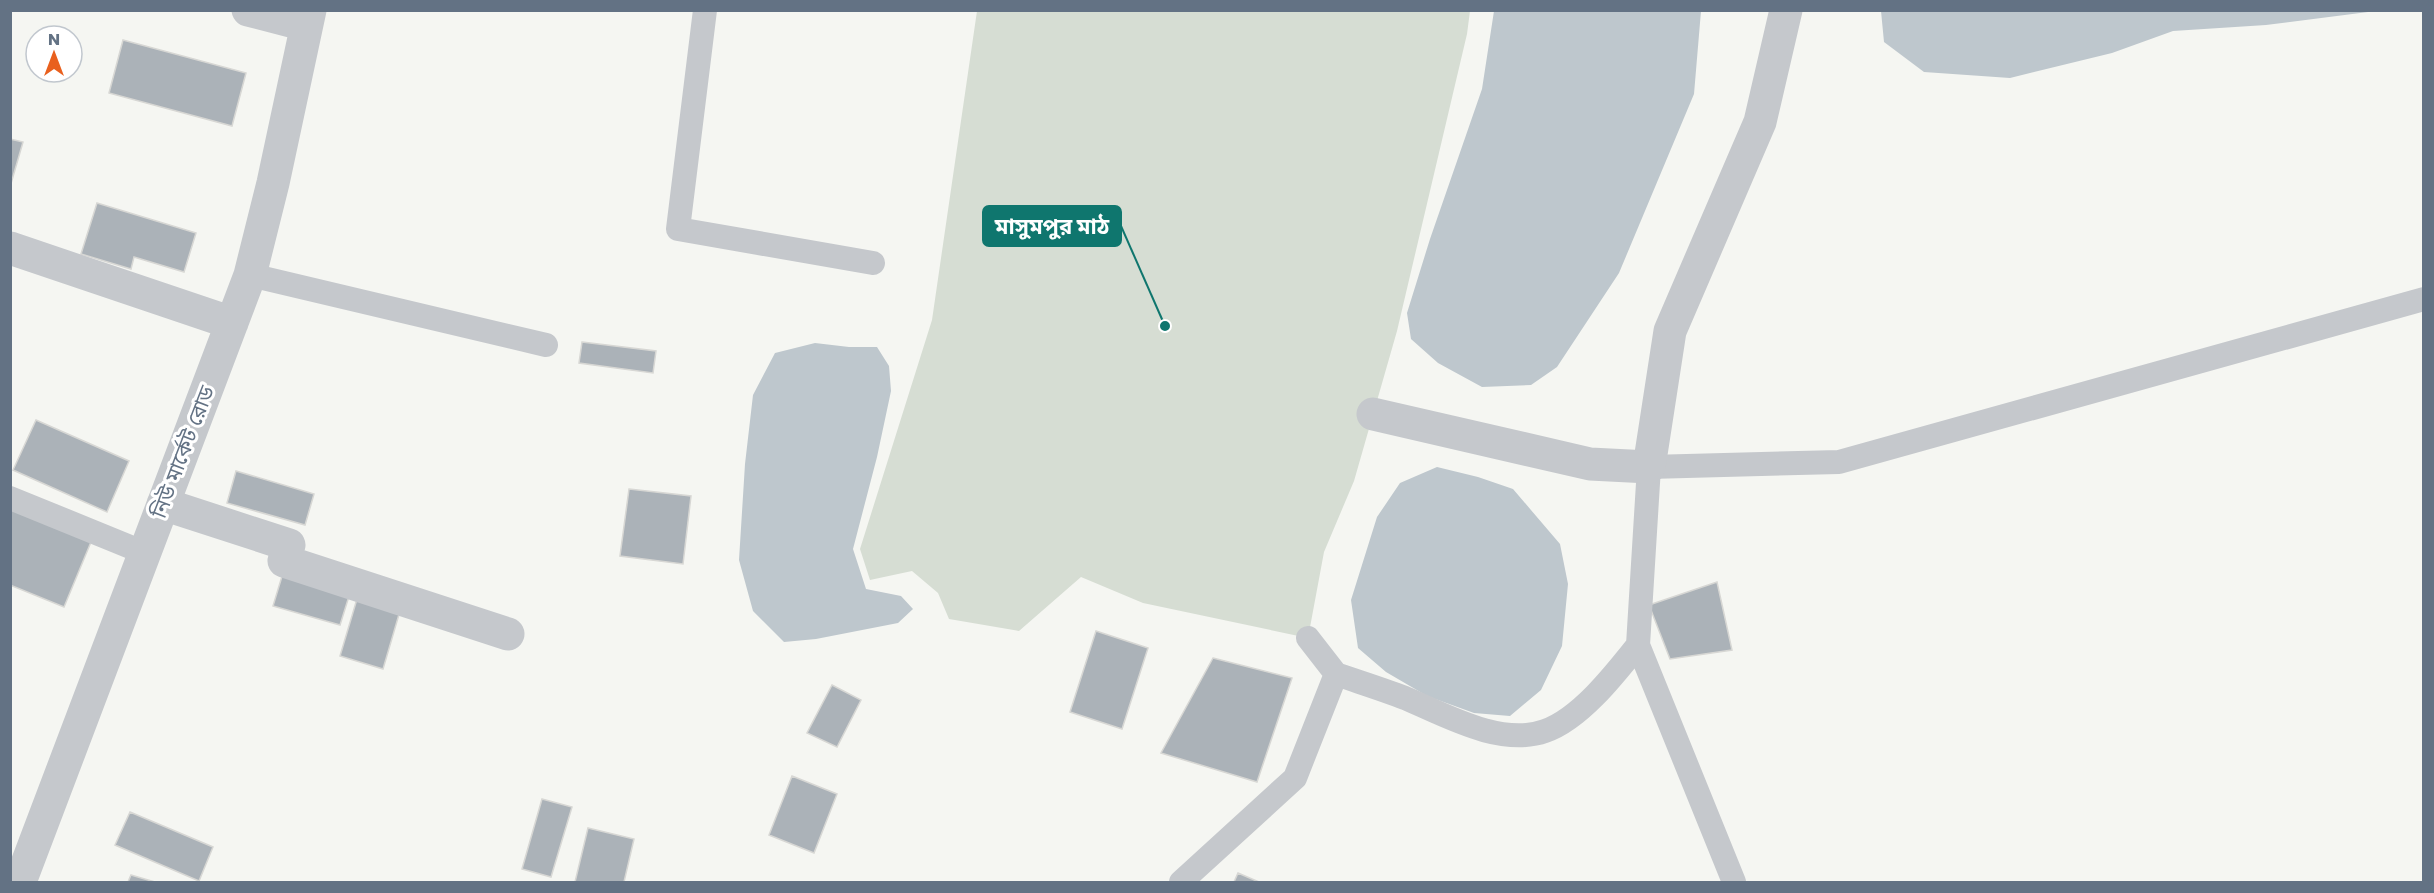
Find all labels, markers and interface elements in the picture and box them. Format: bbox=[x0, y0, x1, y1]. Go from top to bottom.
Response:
north arrow bbox=[24, 24, 84, 84]
text: N bbox=[48, 28, 60, 51]
callout: মাসুমপুর মাঠ bbox=[983, 206, 1121, 246]
text: মাসুমপুর মাঠ bbox=[994, 211, 1110, 242]
street label: নিউ মার্কেট রোড bbox=[144, 381, 221, 523]

